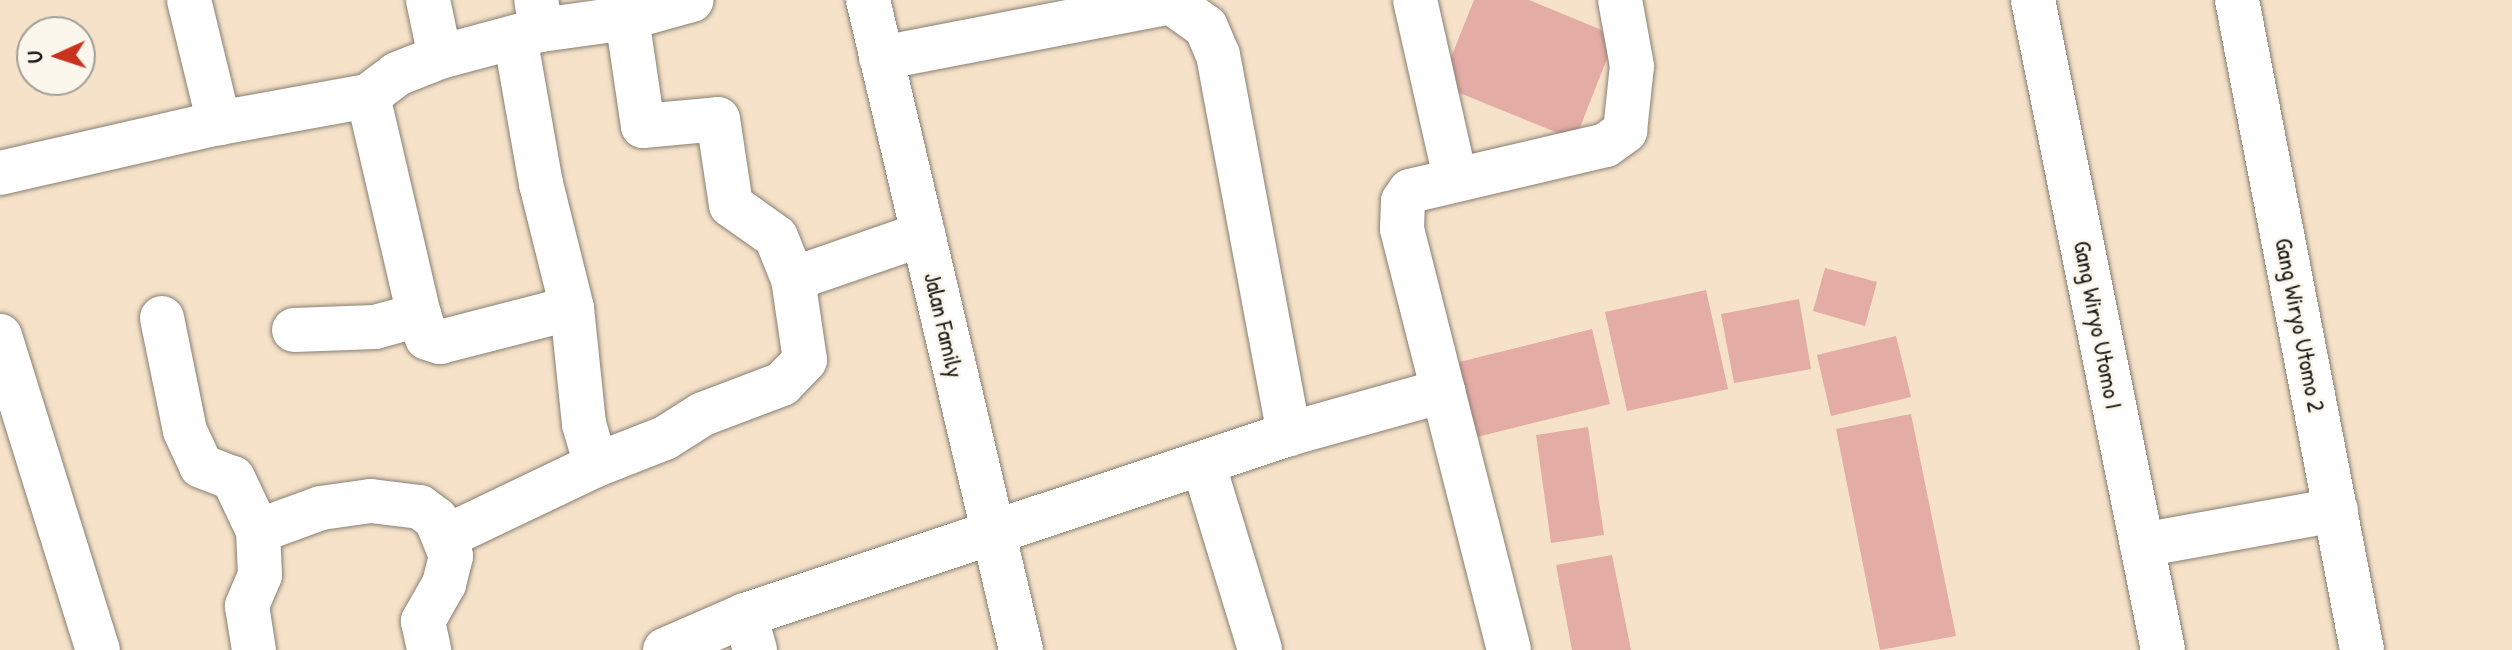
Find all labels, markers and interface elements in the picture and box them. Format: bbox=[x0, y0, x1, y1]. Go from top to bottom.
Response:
north arrow bbox=[16, 16, 96, 96]
text: U bbox=[19, 50, 49, 64]
street label: Gang Wiryo Utomo 2 bbox=[2269, 236, 2331, 414]
street label: Gang Wiryo Utomo I bbox=[2068, 238, 2128, 412]
street label: Jalan Family bbox=[918, 270, 970, 380]

